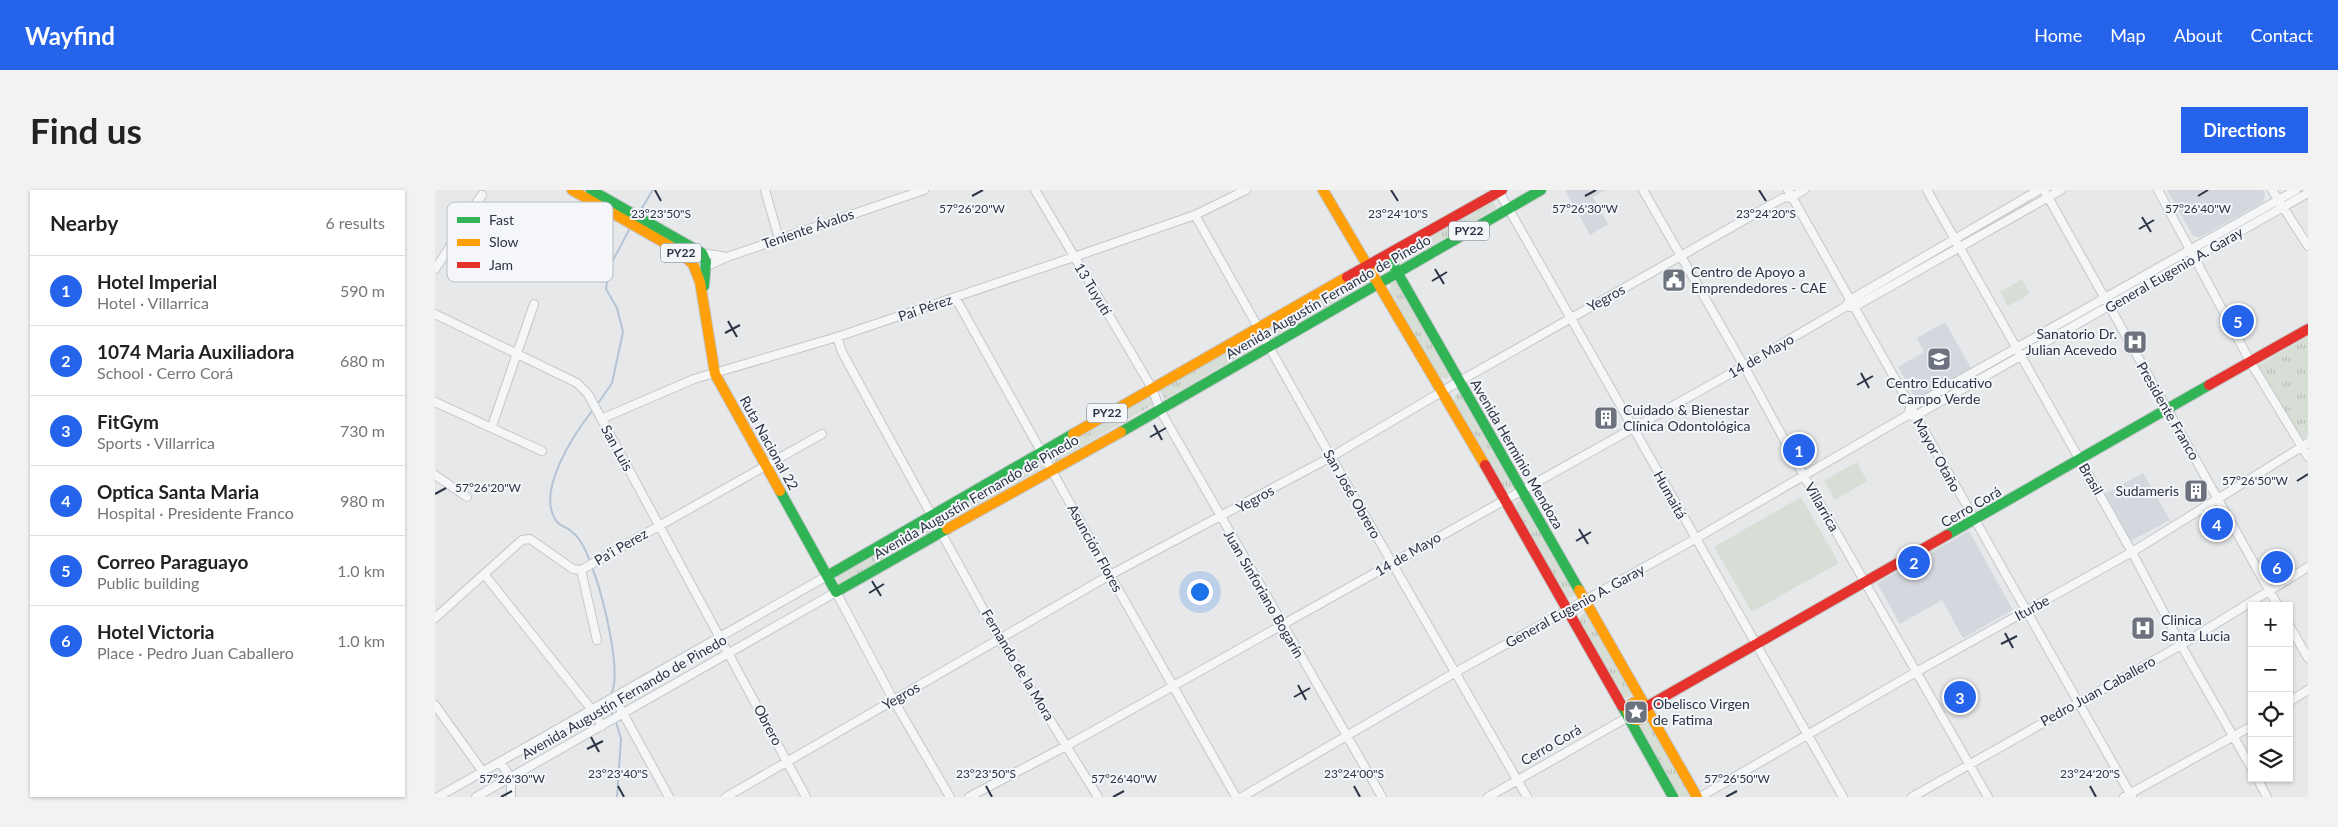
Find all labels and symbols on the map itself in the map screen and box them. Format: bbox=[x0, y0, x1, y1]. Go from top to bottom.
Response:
text: 57°26'20"W bbox=[939, 201, 1006, 216]
text: 57°26'30"W bbox=[1552, 201, 1619, 216]
text: 57°26'40"W bbox=[2165, 201, 2232, 216]
legend bbox=[447, 202, 613, 282]
street label: Teniente Ávalos bbox=[760, 205, 856, 252]
text: 23°23'50"S bbox=[631, 206, 691, 221]
text: 23°24'10"S bbox=[1368, 206, 1428, 221]
text: 23°24'20"S bbox=[1736, 206, 1796, 221]
text: Fast bbox=[489, 211, 514, 228]
road number: PY22 bbox=[1449, 221, 1489, 240]
street label: General Eugenio A. Garay bbox=[2102, 223, 2246, 316]
street label: Avenida Augustín Fernando de Pinedo bbox=[1222, 231, 1433, 362]
text: Slow bbox=[489, 233, 519, 250]
road number: PY22 bbox=[661, 244, 701, 262]
text: Jam bbox=[489, 256, 513, 273]
street label: 13 Tuyutí bbox=[1071, 260, 1116, 319]
place label: Centro de Apoyo a Emprendedores - CAE bbox=[1691, 263, 1827, 296]
public building icon: Centro de Apoyo a Emprendedores - CAE bbox=[1661, 267, 1687, 293]
street label: Yegros bbox=[1584, 280, 1628, 315]
street label: Pai Pérez bbox=[896, 290, 954, 325]
pin: 5 bbox=[2222, 302, 2254, 340]
place label: Sanatorio Dr. Julian Acevedo bbox=[2026, 325, 2117, 358]
hospital icon: Sanatorio Dr. Julian Acevedo bbox=[2122, 329, 2148, 355]
street label: 14 de Mayo bbox=[1725, 330, 1797, 381]
school or university icon: Centro Educativo Campo Verde bbox=[1926, 346, 1952, 372]
street label: Presidente Franco bbox=[2133, 359, 2203, 463]
place label: Centro Educativo Campo Verde bbox=[1886, 374, 1992, 407]
street label: Avenida Herminio Mendoza bbox=[1467, 376, 1567, 532]
street label: Ruta Nacional 22 bbox=[737, 393, 802, 493]
place label: Cuidado & Bienestar Clínica Odontológica bbox=[1623, 401, 1750, 434]
road number: PY22 bbox=[1087, 404, 1127, 422]
building icon: Cuidado & Bienestar Clínica Odontológica bbox=[1593, 405, 1619, 431]
street label: Mayor Otaño bbox=[1910, 415, 1965, 495]
street label: San Luis bbox=[598, 422, 637, 474]
street label: Avenida Augustín Fernando de Pinedo bbox=[870, 431, 1081, 562]
pin: 1 bbox=[1783, 431, 1815, 469]
street label: San José Obrero bbox=[1320, 446, 1385, 541]
street label: Brasil bbox=[2076, 460, 2107, 498]
street label: Humaitá bbox=[1650, 468, 1691, 522]
text: 57°26'50"W bbox=[2222, 473, 2289, 488]
building icon: Sudameris bbox=[2183, 478, 2209, 504]
street label: Villarrica bbox=[1802, 479, 1843, 534]
text: 57°26'20"W bbox=[455, 480, 522, 495]
street label: Yegros bbox=[1233, 481, 1277, 516]
street label: Cerro Corá bbox=[1937, 482, 2004, 531]
place label: Sudameris bbox=[2116, 482, 2179, 499]
street label: Asunción Flores bbox=[1064, 501, 1127, 595]
pin: 4 bbox=[2201, 505, 2233, 543]
street label: Pa'i Perez bbox=[591, 525, 650, 569]
street label: Juan Sinforiano Bogarín bbox=[1221, 527, 1308, 661]
street label: 14 de Mayo bbox=[1372, 528, 1444, 579]
pin: 2 bbox=[1898, 543, 1930, 581]
pin: 6 bbox=[2261, 548, 2293, 586]
street label: General Eugenio A. Garay bbox=[1502, 560, 1648, 651]
your location bbox=[1187, 579, 1213, 605]
street label: Iturbe bbox=[2012, 591, 2052, 624]
street label: Fernando de la Mora bbox=[978, 606, 1058, 724]
place label: Clinica Santa Lucia bbox=[2161, 611, 2230, 644]
hospital icon: Clinica Santa Lucia bbox=[2130, 615, 2156, 641]
street label: Avenida Augustín Fernando de Pinedo bbox=[518, 631, 729, 762]
street label: Pedro Juan Caballero bbox=[2037, 652, 2158, 729]
street label: Yegros bbox=[879, 678, 923, 713]
pin: 3 bbox=[1944, 678, 1976, 716]
place label: Obelisco Virgen de Fatima bbox=[1653, 695, 1750, 728]
place icon: Obelisco Virgen de Fatima bbox=[1623, 699, 1649, 725]
street label: Obrero bbox=[751, 701, 786, 748]
street label: Cerro Corá bbox=[1517, 720, 1584, 769]
text: 23°23'40"S bbox=[588, 766, 648, 781]
text: 23°23'50"S bbox=[956, 766, 1016, 781]
text: 23°24'00"S bbox=[1324, 766, 1384, 781]
text: 23°24'20"S bbox=[2060, 766, 2120, 781]
text: 57°26'30"W bbox=[479, 771, 546, 786]
text: 57°26'40"W bbox=[1091, 771, 1158, 786]
text: 57°26'50"W bbox=[1704, 771, 1771, 786]

